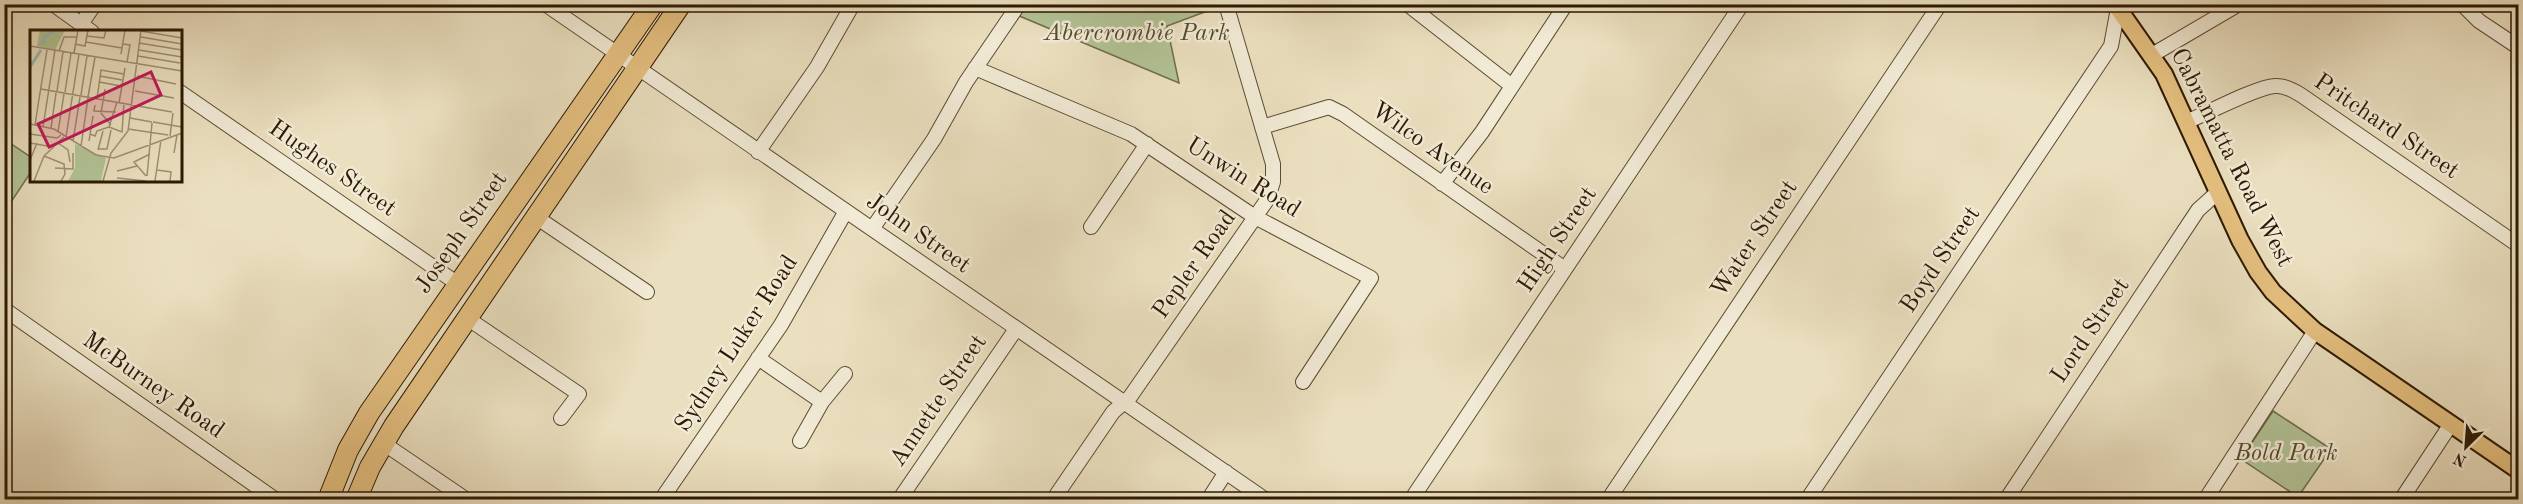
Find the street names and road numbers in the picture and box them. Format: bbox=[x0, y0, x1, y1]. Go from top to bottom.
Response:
street label: Cabramatta Road West bbox=[2165, 45, 2297, 271]
street label: Pritchard Street bbox=[2309, 70, 2463, 184]
street label: Wilco Avenue bbox=[1367, 98, 1497, 200]
street label: Hughes Street bbox=[264, 116, 400, 222]
street label: Unwin Road bbox=[1182, 133, 1304, 223]
street label: Joseph Street bbox=[411, 168, 513, 298]
street label: Water Street bbox=[1707, 176, 1803, 302]
street label: High Street bbox=[1514, 183, 1602, 297]
street label: John Street bbox=[861, 189, 975, 279]
street label: Boyd Street bbox=[1897, 202, 1985, 318]
street label: Pepler Road bbox=[1149, 206, 1241, 324]
street label: Sydney Luker Road bbox=[671, 252, 803, 436]
street label: Lord Street bbox=[2047, 274, 2135, 388]
street label: McBurney Road bbox=[78, 328, 228, 444]
street label: Annette Street bbox=[886, 331, 992, 471]

